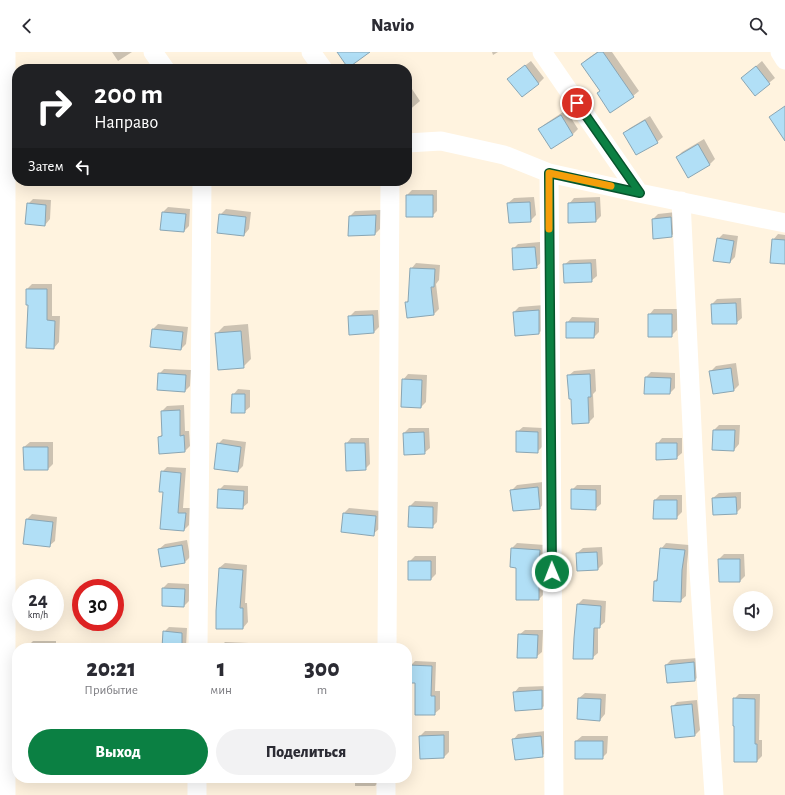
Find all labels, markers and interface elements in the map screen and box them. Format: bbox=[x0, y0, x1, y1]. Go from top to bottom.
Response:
icon: back bbox=[16, 15, 38, 37]
icon: search bbox=[747, 15, 769, 37]
text: Navio bbox=[371, 17, 414, 35]
icon: right bbox=[28, 80, 80, 132]
text: 200 m bbox=[94, 81, 163, 109]
pin bbox=[560, 86, 594, 120]
icon: arrive bbox=[566, 92, 588, 114]
text: Направо bbox=[94, 114, 158, 132]
icon: left bbox=[72, 156, 94, 178]
text: Затем bbox=[28, 159, 64, 174]
position arrow bbox=[531, 551, 573, 593]
speed limit sign: 30 bbox=[72, 579, 124, 631]
text: 24 bbox=[28, 590, 48, 610]
map controls bbox=[733, 591, 773, 631]
button: sound bbox=[733, 591, 773, 631]
text: km/h bbox=[28, 610, 48, 620]
text: 20:21 bbox=[86, 657, 136, 681]
text: 1 bbox=[217, 657, 225, 681]
text: 300 bbox=[304, 657, 340, 681]
text: Прибытие bbox=[84, 684, 138, 697]
text: мин bbox=[210, 684, 232, 697]
text: m bbox=[317, 684, 327, 697]
button: Выход bbox=[28, 729, 208, 775]
button: Поделиться bbox=[216, 729, 396, 775]

